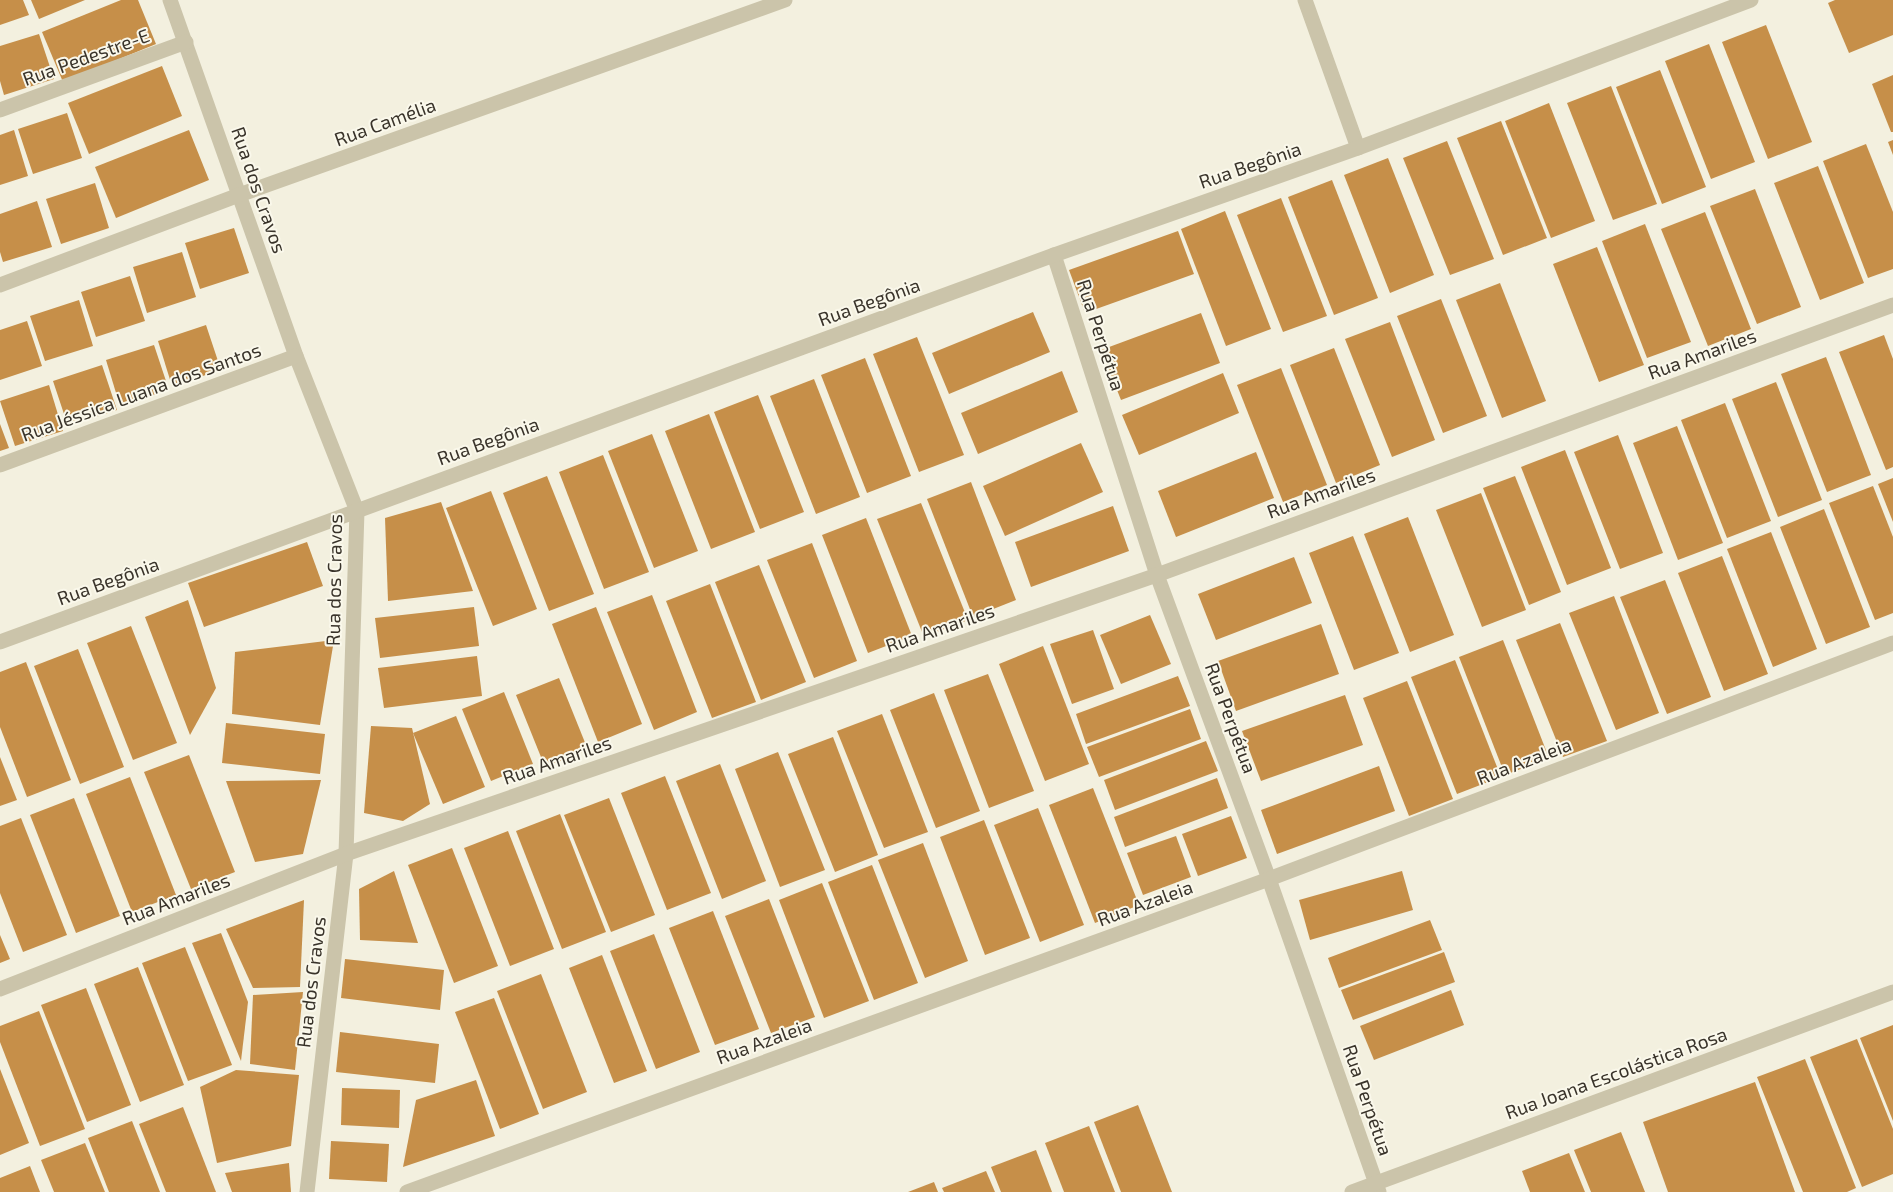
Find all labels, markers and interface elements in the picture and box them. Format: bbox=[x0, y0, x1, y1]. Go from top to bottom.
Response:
street label: Rua Pedestre-E bbox=[19, 23, 152, 90]
street label: Rua Camélia bbox=[331, 93, 439, 150]
street label: Rua dos Cravos bbox=[227, 124, 292, 256]
street label: Rua Begônia bbox=[1196, 136, 1304, 193]
street label: Rua Begônia bbox=[815, 272, 923, 331]
street label: Rua Perpétua bbox=[1073, 276, 1130, 394]
street label: Rua Amariles bbox=[1645, 323, 1759, 384]
street label: Rua Jéssica Luana dos Santos bbox=[18, 337, 264, 446]
street label: Rua Begônia bbox=[434, 411, 542, 470]
street label: Rua Amariles bbox=[1264, 462, 1378, 523]
street label: Rua dos Cravos bbox=[321, 514, 346, 646]
street label: Rua Begônia bbox=[54, 551, 162, 610]
street label: Rua Amariles bbox=[882, 598, 997, 657]
street label: Rua Perpétua bbox=[1201, 659, 1262, 776]
street label: Rua Amariles bbox=[499, 730, 614, 789]
street label: Rua Azaleia bbox=[1473, 732, 1574, 789]
street label: Rua Amariles bbox=[119, 867, 233, 930]
street label: Rua Azaleia bbox=[1094, 875, 1196, 930]
street label: Rua dos Cravos bbox=[291, 915, 330, 1049]
street label: Rua Azaleia bbox=[713, 1013, 815, 1068]
street label: Rua Joana Escolástica Rosa bbox=[1502, 1022, 1730, 1123]
street label: Rua Perpétua bbox=[1339, 1041, 1398, 1158]

